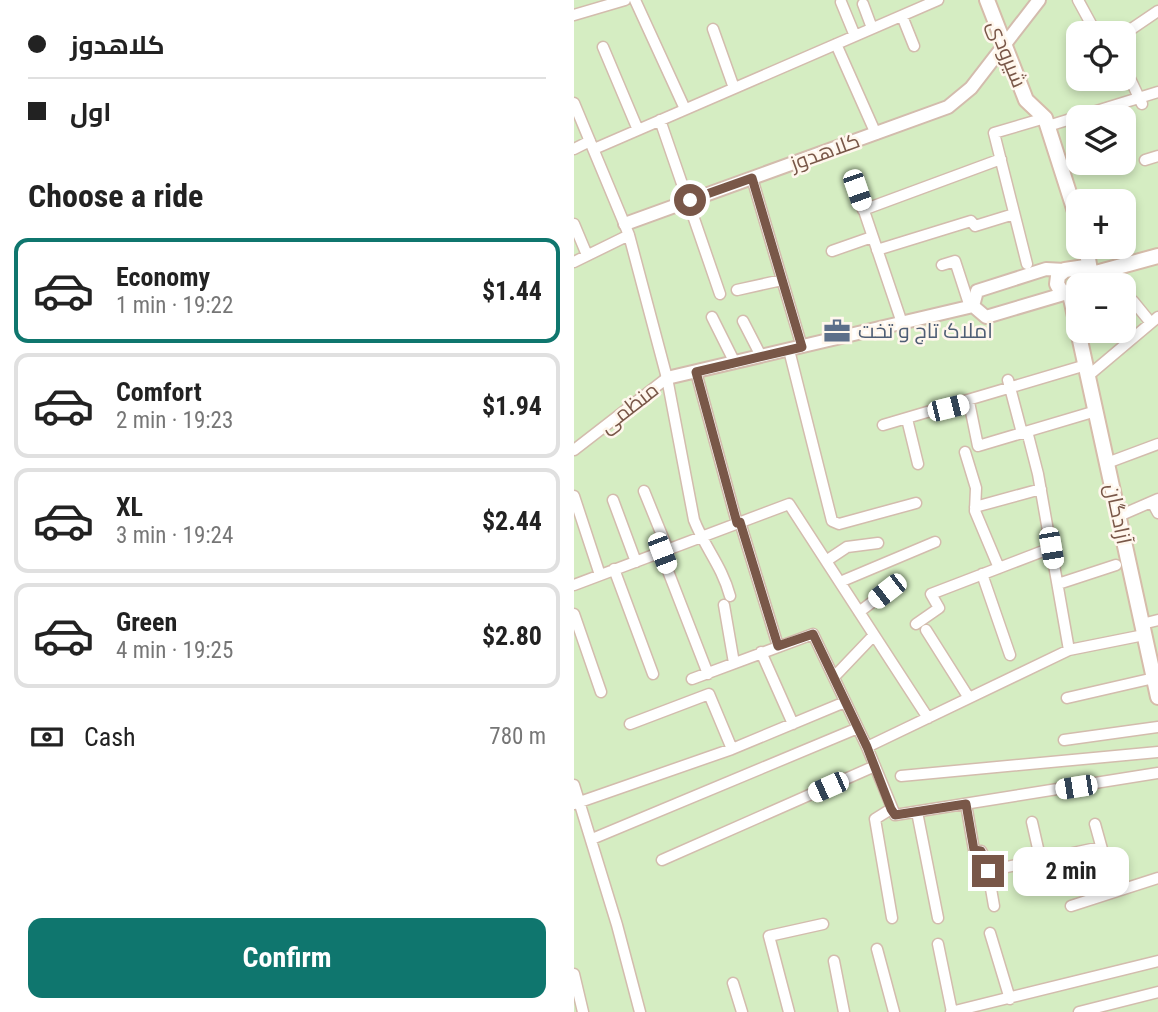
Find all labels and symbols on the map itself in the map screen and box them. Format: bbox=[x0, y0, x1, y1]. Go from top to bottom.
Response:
street label: شیرودی bbox=[982, 17, 1031, 91]
street label: کلاهدوز bbox=[786, 128, 863, 176]
car bbox=[841, 167, 874, 213]
route start bbox=[674, 184, 706, 216]
office icon: املاک تاج و تخت bbox=[822, 316, 852, 346]
place label: املاک تاج و تخت bbox=[858, 319, 993, 345]
street label: منظمی bbox=[595, 378, 664, 439]
car bbox=[926, 393, 971, 423]
street label: آزادگان bbox=[1099, 482, 1136, 547]
car bbox=[1038, 525, 1065, 571]
car bbox=[645, 530, 680, 576]
car bbox=[864, 570, 911, 612]
car bbox=[805, 769, 852, 805]
car bbox=[1054, 773, 1099, 801]
callout: 2 min bbox=[1012, 846, 1128, 896]
route end bbox=[972, 855, 1004, 887]

